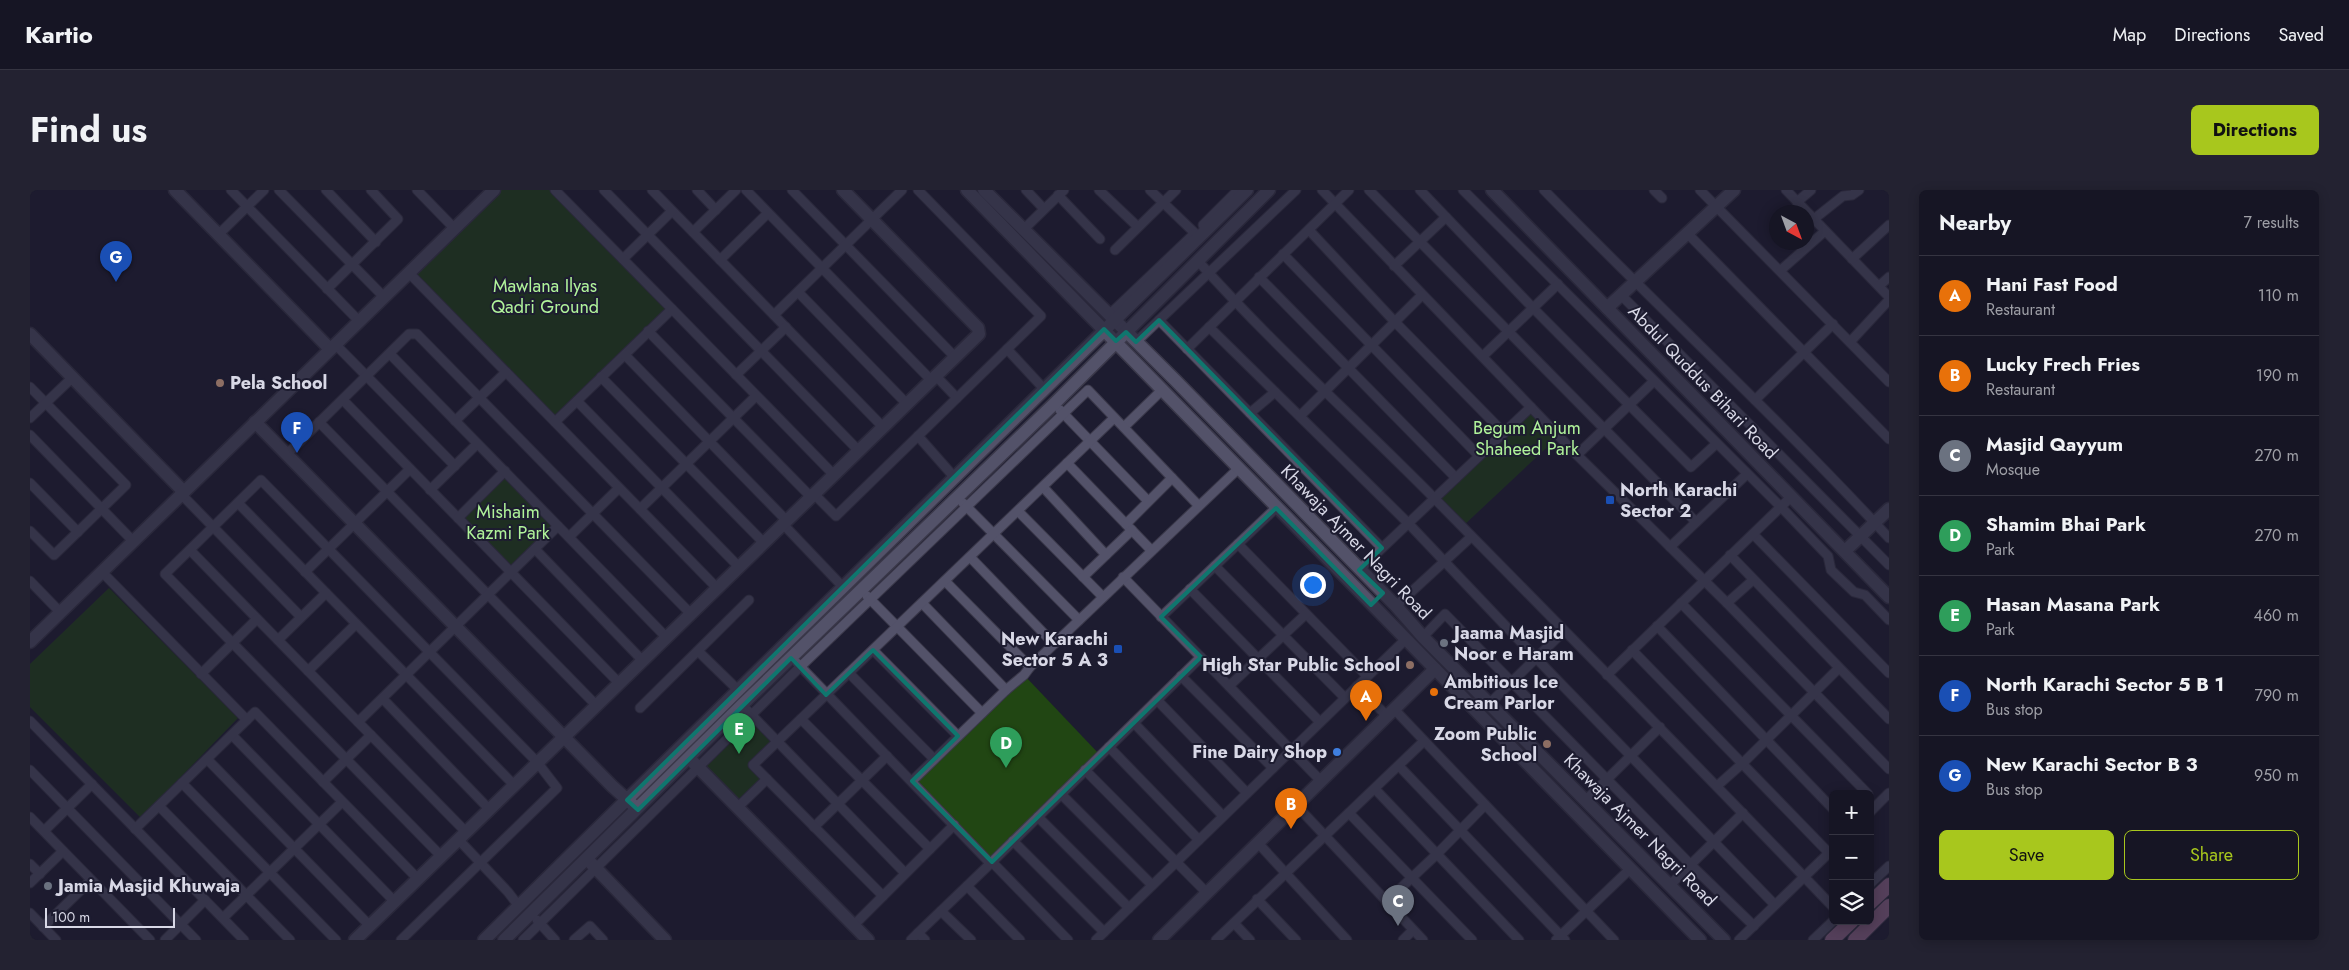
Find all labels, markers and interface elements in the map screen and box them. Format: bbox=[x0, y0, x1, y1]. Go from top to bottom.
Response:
text: Kartio bbox=[25, 17, 93, 52]
text: Map bbox=[2113, 22, 2146, 48]
text: Directions bbox=[2174, 22, 2250, 48]
text: Saved bbox=[2278, 22, 2324, 48]
text: Find us bbox=[30, 105, 147, 155]
button: Directions bbox=[2191, 105, 2319, 155]
north arrow bbox=[1769, 205, 1814, 250]
text: Nearby bbox=[1939, 208, 2011, 238]
text: 7 results bbox=[2243, 211, 2299, 234]
pin: G bbox=[100, 241, 132, 282]
text: Hani Fast Food bbox=[1986, 271, 2118, 298]
park label: Mawlana Ilyas Qadri Ground bbox=[491, 273, 599, 320]
text: A bbox=[1949, 284, 1961, 307]
text: 110 m bbox=[2258, 284, 2299, 307]
text: Restaurant bbox=[1986, 298, 2055, 321]
street label: Abdul Quddus Bihari Road bbox=[1622, 299, 1784, 465]
text: Lucky Frech Fries bbox=[1986, 351, 2140, 378]
text: B bbox=[1950, 364, 1960, 387]
text: 190 m bbox=[2256, 364, 2299, 387]
place label: Pela School bbox=[230, 370, 327, 396]
marker: Pela School bbox=[214, 377, 226, 389]
text: Restaurant bbox=[1986, 378, 2055, 401]
pin: F bbox=[281, 412, 313, 453]
park label: Begum Anjum Shaheed Park bbox=[1473, 415, 1581, 462]
text: Masjid Qayyum bbox=[1986, 431, 2123, 458]
text: C bbox=[1949, 444, 1961, 467]
text: 270 m bbox=[2255, 444, 2299, 467]
text: Mosque bbox=[1986, 458, 2040, 481]
street label: Khawaja Ajmer Nagri Road bbox=[1275, 459, 1437, 625]
place label: North Karachi Sector 2 bbox=[1620, 477, 1737, 524]
marker: North Karachi Sector 2 bbox=[1604, 494, 1616, 506]
park label: Mishaim Kazmi Park bbox=[466, 499, 550, 546]
text: Shamim Bhai Park bbox=[1986, 511, 2146, 538]
text: D bbox=[1949, 524, 1961, 547]
text: 270 m bbox=[2255, 524, 2299, 547]
text: Park bbox=[1986, 538, 2015, 561]
your location bbox=[1300, 572, 1326, 598]
text: Hasan Masana Park bbox=[1986, 591, 2160, 618]
text: E bbox=[1950, 604, 1960, 627]
text: 460 m bbox=[2254, 604, 2299, 627]
text: Park bbox=[1986, 618, 2015, 641]
place label: Jaama Masjid Noor e Haram bbox=[1451, 620, 1574, 667]
place label: New Karachi Sector 5 A 3 bbox=[1001, 626, 1108, 673]
marker: Jaama Masjid Noor e Haram bbox=[1438, 637, 1450, 649]
marker: New Karachi Sector 5 A 3 bbox=[1112, 643, 1124, 655]
place label: High Star Public School bbox=[1202, 652, 1400, 678]
marker: High Star Public School bbox=[1404, 659, 1416, 671]
place label: Ambitious Ice Cream Parlor bbox=[1443, 669, 1558, 716]
text: North Karachi Sector 5 B 1 bbox=[1986, 671, 2224, 698]
pin: A bbox=[1350, 680, 1382, 721]
text: F bbox=[1951, 684, 1959, 707]
text: 790 m bbox=[2255, 684, 2299, 707]
marker: Ambitious Ice Cream Parlor bbox=[1428, 686, 1440, 698]
text: Bus stop bbox=[1986, 698, 2043, 721]
pin: E bbox=[723, 713, 755, 754]
place label: Zoom Public School bbox=[1434, 721, 1537, 768]
pin: D bbox=[990, 727, 1022, 768]
marker: Zoom Public School bbox=[1541, 738, 1553, 750]
place label: Fine Dairy Shop bbox=[1192, 739, 1327, 765]
marker: Fine Dairy Shop bbox=[1331, 746, 1343, 758]
street label: Khawaja Ajmer Nagri Road bbox=[1558, 748, 1722, 912]
text: New Karachi Sector B 3 bbox=[1986, 751, 2198, 778]
text: G bbox=[1948, 764, 1962, 787]
text: 950 m bbox=[2254, 764, 2299, 787]
text: Bus stop bbox=[1986, 778, 2043, 801]
pin: B bbox=[1275, 788, 1307, 829]
map controls bbox=[1829, 790, 1874, 925]
button: + bbox=[1829, 790, 1874, 835]
button: Save bbox=[1939, 830, 2114, 880]
button: Share bbox=[2124, 830, 2299, 880]
button: − bbox=[1829, 835, 1874, 880]
place label: Jamia Masjid Khuwaja bbox=[55, 873, 240, 899]
marker: Jamia Masjid Khuwaja bbox=[42, 880, 54, 892]
button: layers bbox=[1829, 880, 1874, 925]
pin: C bbox=[1382, 885, 1414, 926]
scale bar bbox=[45, 905, 175, 928]
text: 100 m bbox=[52, 907, 90, 927]

